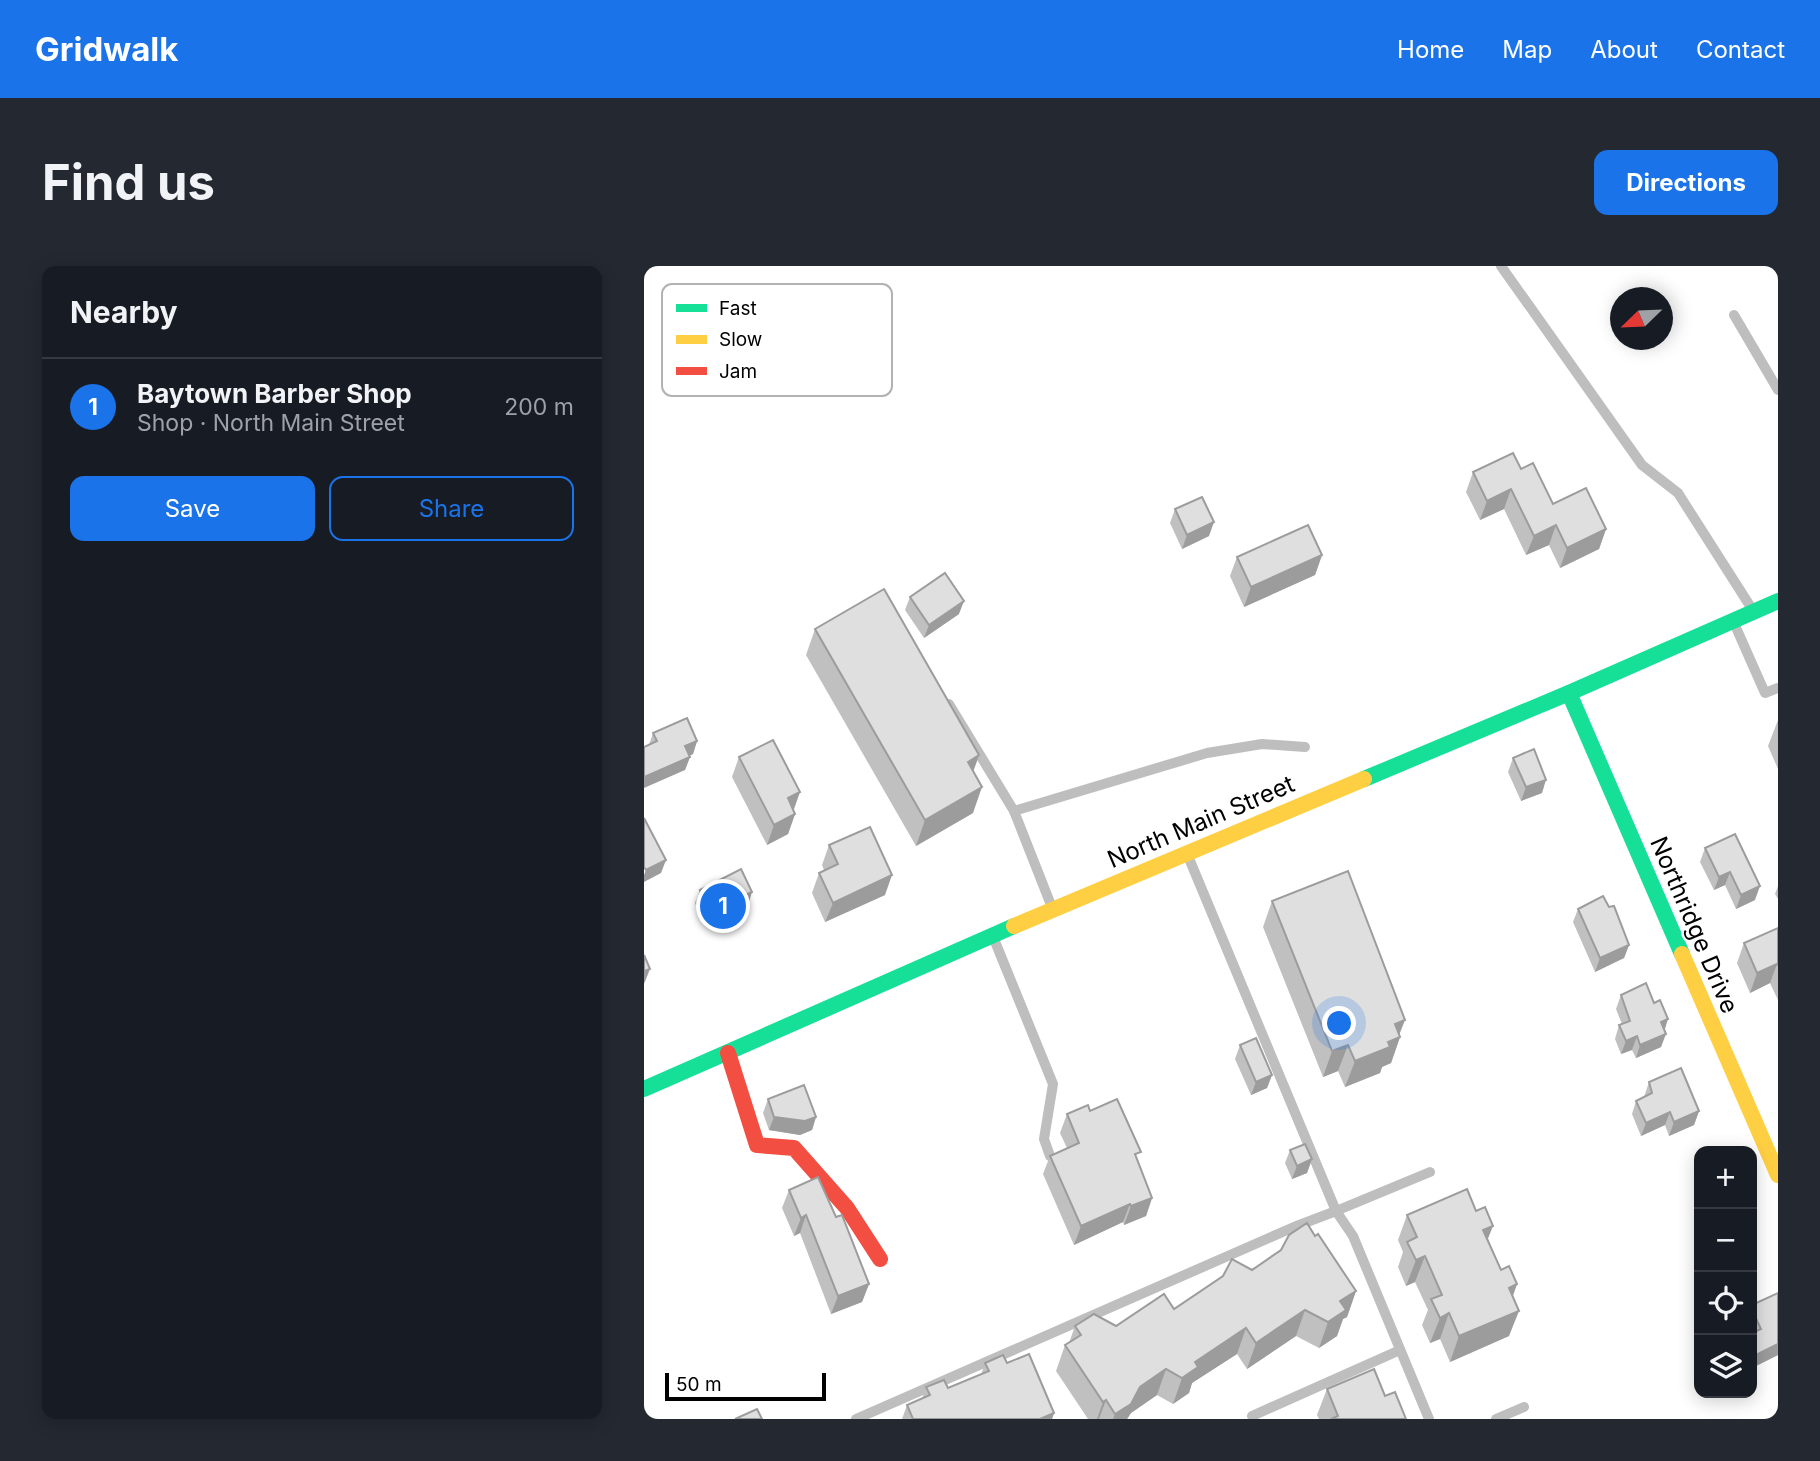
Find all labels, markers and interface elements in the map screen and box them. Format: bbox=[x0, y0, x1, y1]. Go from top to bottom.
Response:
text: Gridwalk bbox=[35, 29, 178, 69]
text: Home bbox=[1397, 35, 1464, 64]
text: Map bbox=[1502, 35, 1552, 64]
text: About bbox=[1590, 35, 1658, 64]
text: Contact bbox=[1696, 35, 1785, 64]
button: Directions bbox=[1594, 150, 1778, 215]
text: Find us bbox=[42, 153, 215, 212]
legend bbox=[662, 284, 892, 396]
north arrow bbox=[1610, 287, 1673, 350]
text: Nearby bbox=[70, 294, 178, 330]
text: Fast bbox=[719, 297, 757, 320]
text: Slow bbox=[719, 328, 762, 351]
text: Jam bbox=[719, 360, 757, 383]
text: Baytown Barber Shop bbox=[137, 378, 412, 409]
text: 1 bbox=[88, 393, 98, 421]
text: 200 m bbox=[504, 393, 574, 421]
text: Shop · North Main Street bbox=[137, 409, 405, 437]
button: Save bbox=[70, 476, 315, 541]
button: Share bbox=[329, 476, 574, 541]
street label: North Main Street bbox=[1103, 769, 1299, 874]
street label: Northridge Drive bbox=[1644, 832, 1745, 1017]
pin: 1 bbox=[700, 880, 746, 932]
your location bbox=[1322, 1006, 1356, 1040]
map controls bbox=[1694, 1146, 1757, 1398]
button: + bbox=[1694, 1146, 1757, 1209]
button: − bbox=[1694, 1209, 1757, 1272]
button: locate bbox=[1694, 1272, 1757, 1335]
button: layers bbox=[1694, 1335, 1757, 1398]
scale bar bbox=[665, 1370, 826, 1402]
text: 50 m bbox=[676, 1373, 722, 1396]

